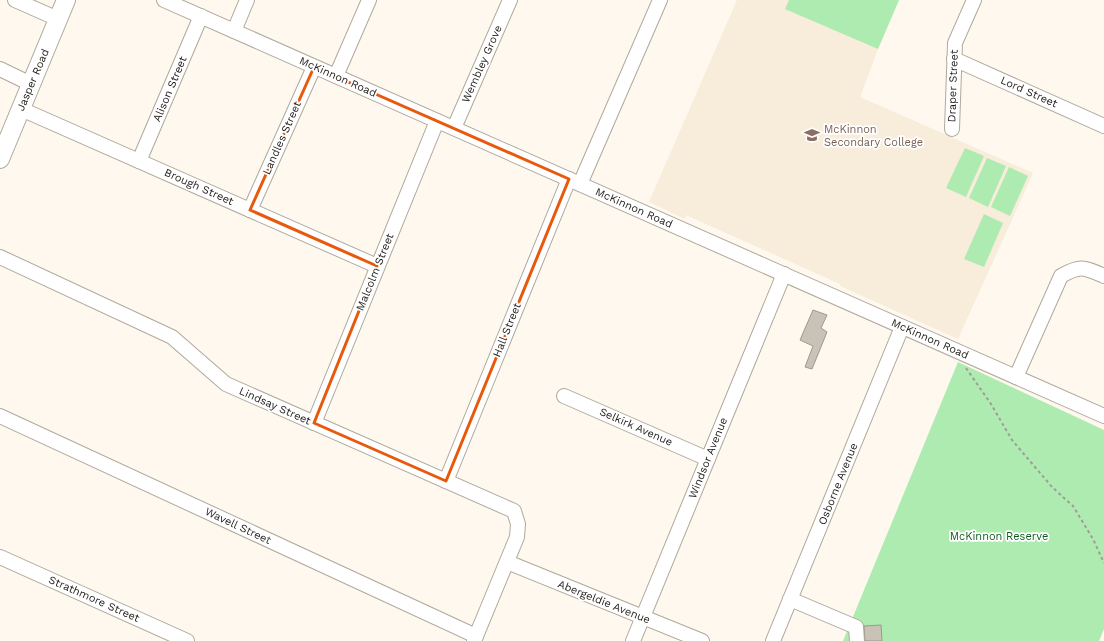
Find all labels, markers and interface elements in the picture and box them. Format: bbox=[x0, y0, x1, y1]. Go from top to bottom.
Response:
street label: Wembley Grove bbox=[459, 23, 505, 105]
street label: Jasper Road bbox=[14, 47, 52, 113]
street label: Draper Street bbox=[945, 49, 961, 123]
street label: Alison Street bbox=[150, 54, 190, 124]
street label: McKinnon Road bbox=[297, 54, 379, 100]
street label: Lord Street bbox=[998, 74, 1060, 111]
street label: Landles Street bbox=[260, 99, 304, 177]
place label: McKinnon Secondary College bbox=[824, 123, 923, 149]
school or university icon: McKinnon Secondary College bbox=[803, 126, 821, 144]
street label: Brough Street bbox=[162, 166, 236, 208]
street label: McKinnon Road bbox=[593, 185, 675, 231]
street label: Malcolm Street bbox=[354, 231, 397, 313]
street label: Hall Street bbox=[490, 301, 524, 359]
street label: McKinnon Road bbox=[889, 316, 971, 362]
street label: Lindsay Street bbox=[237, 384, 313, 428]
street label: Selkirk Avenue bbox=[597, 405, 675, 449]
street label: Windsor Avenue bbox=[686, 416, 730, 500]
street label: Osborne Avenue bbox=[816, 441, 860, 527]
street label: Wavell Street bbox=[203, 505, 273, 547]
park label: McKinnon Reserve bbox=[950, 530, 1048, 543]
street label: Strathmore Street bbox=[47, 573, 142, 625]
street label: Abergeldie Avenue bbox=[556, 577, 652, 627]

